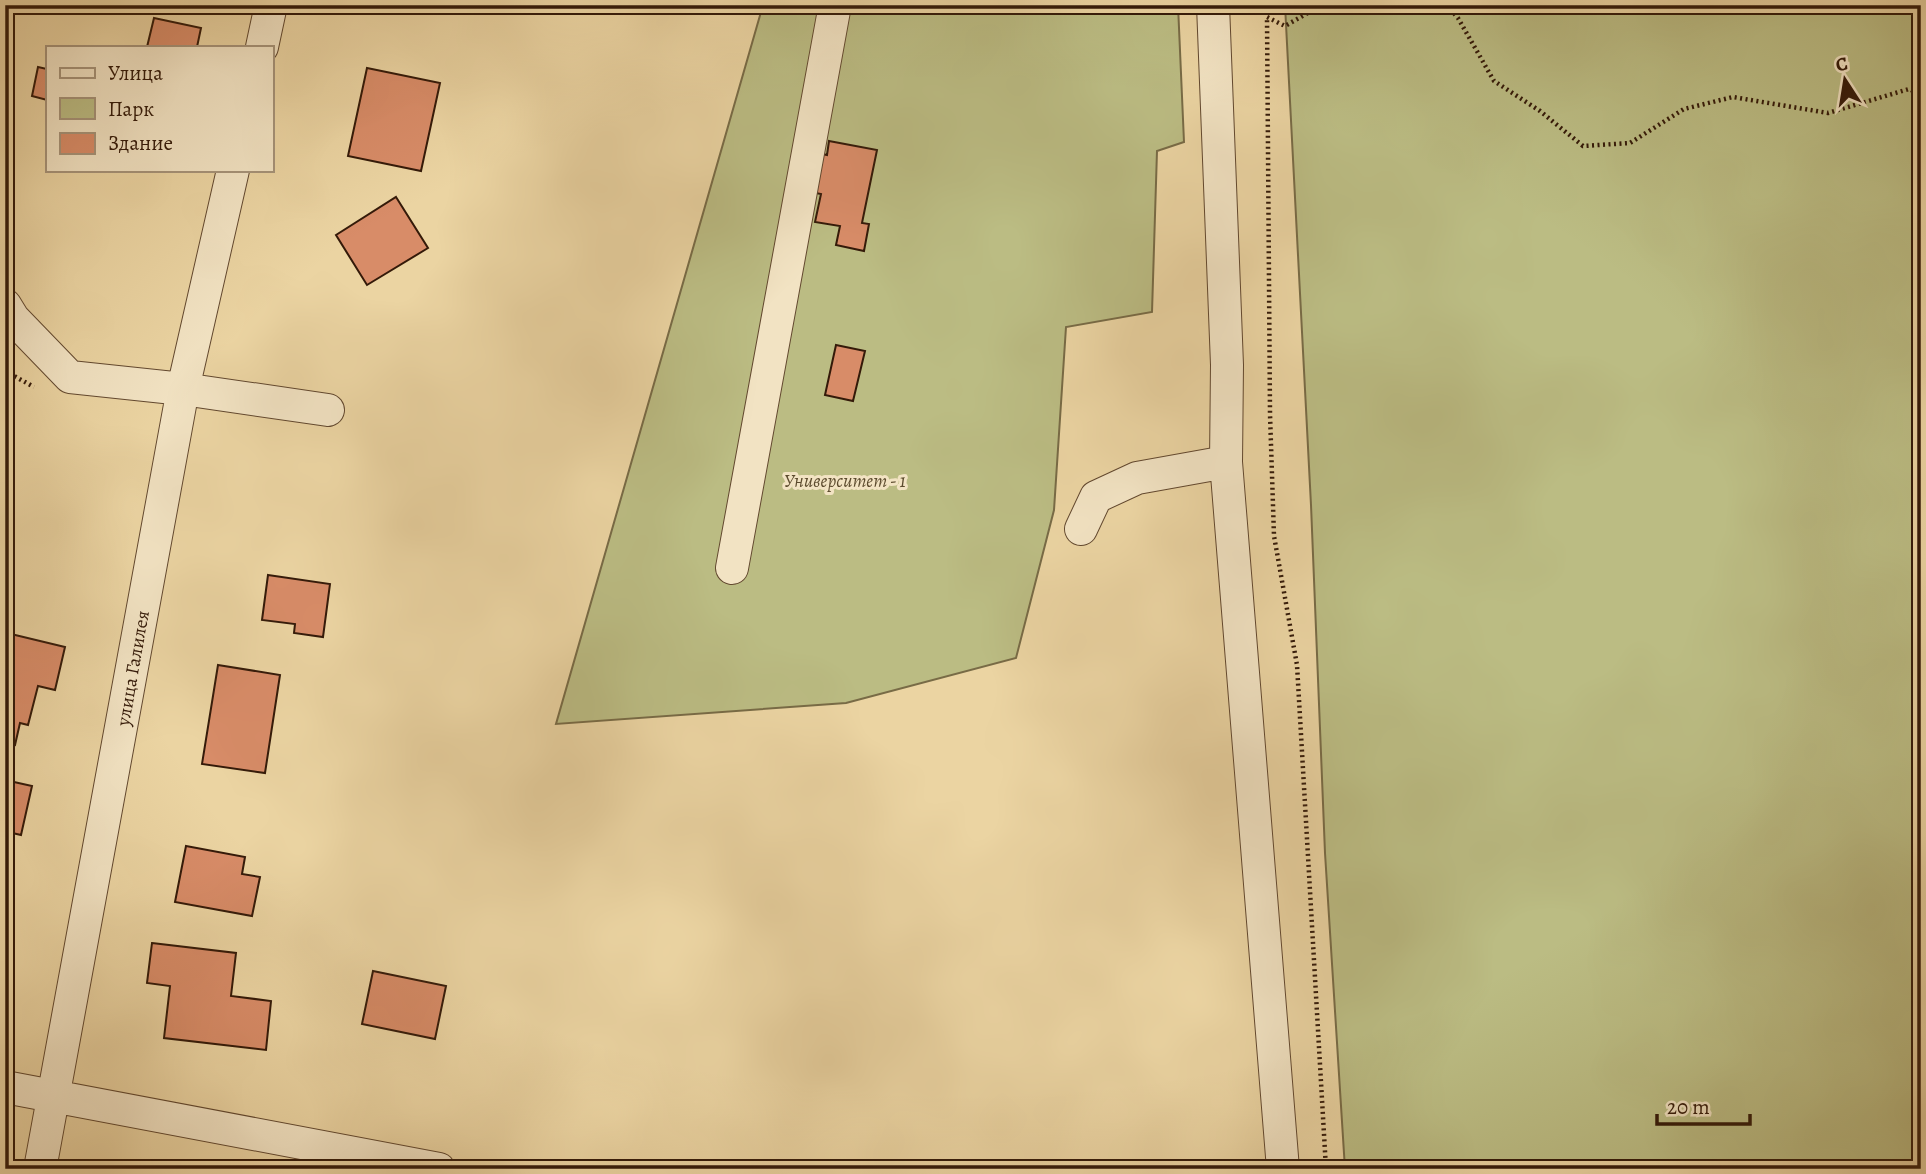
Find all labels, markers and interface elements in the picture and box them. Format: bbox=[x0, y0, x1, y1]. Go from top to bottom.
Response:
legend bbox=[46, 46, 273, 172]
north arrow bbox=[1811, 46, 1881, 116]
text: С bbox=[1833, 50, 1850, 78]
text: Улица bbox=[108, 59, 163, 87]
text: Парк bbox=[108, 95, 154, 123]
text: Здание bbox=[108, 129, 173, 157]
park label: Университет - 1 bbox=[784, 468, 906, 494]
street label: улица Галилея bbox=[110, 608, 156, 729]
scale bar bbox=[1657, 1083, 1749, 1127]
text: 20 m bbox=[1667, 1093, 1710, 1121]

